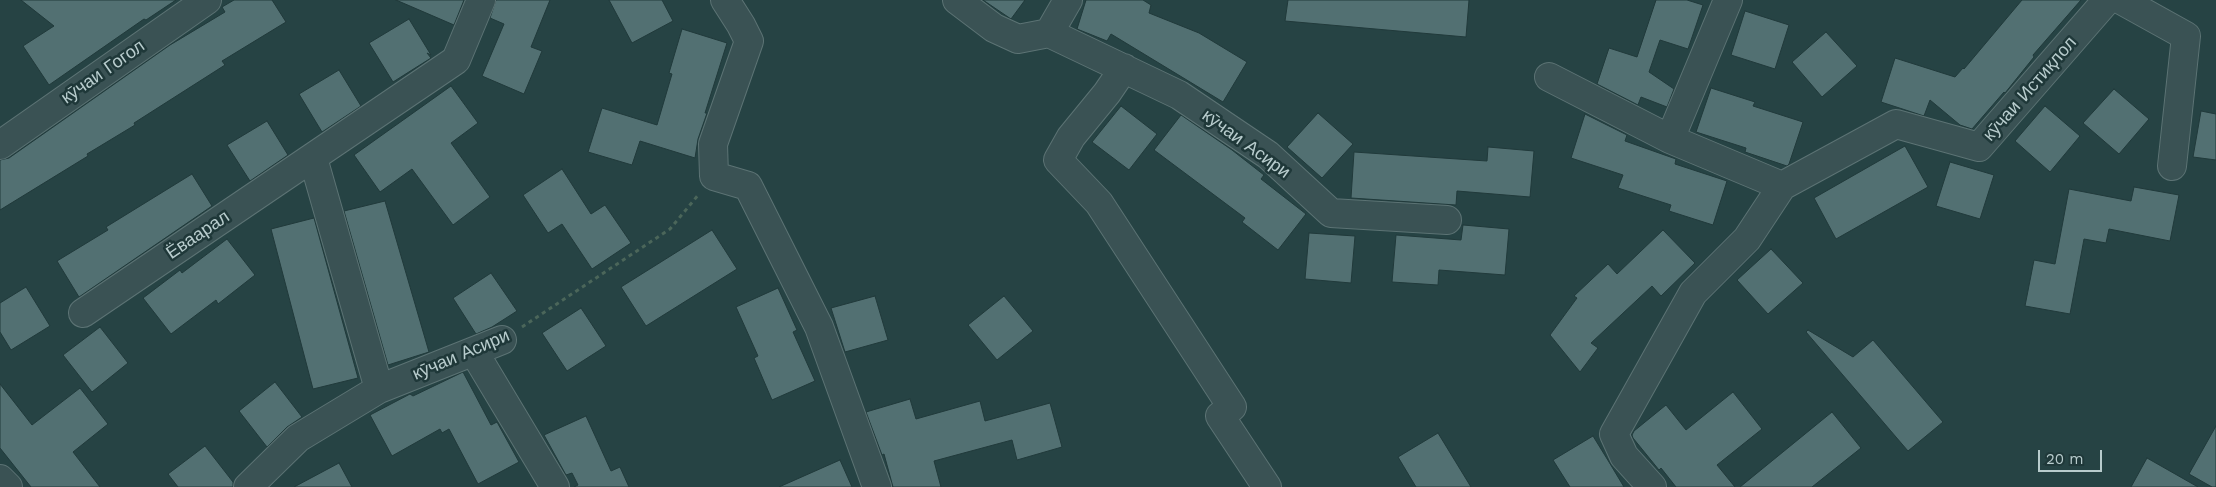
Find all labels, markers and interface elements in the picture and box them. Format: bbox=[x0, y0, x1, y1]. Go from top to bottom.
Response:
street label: кӯчаи Истиқлол bbox=[1979, 32, 2081, 146]
street label: кӯчаи Гогол bbox=[57, 35, 149, 109]
street label: кӯчаи Асири bbox=[1198, 105, 1294, 183]
street label: Ёваарал bbox=[162, 206, 234, 264]
street label: кӯчаи Асири bbox=[409, 325, 513, 385]
scale bar bbox=[2041, 440, 2105, 472]
text: 20 m bbox=[2046, 450, 2084, 468]

